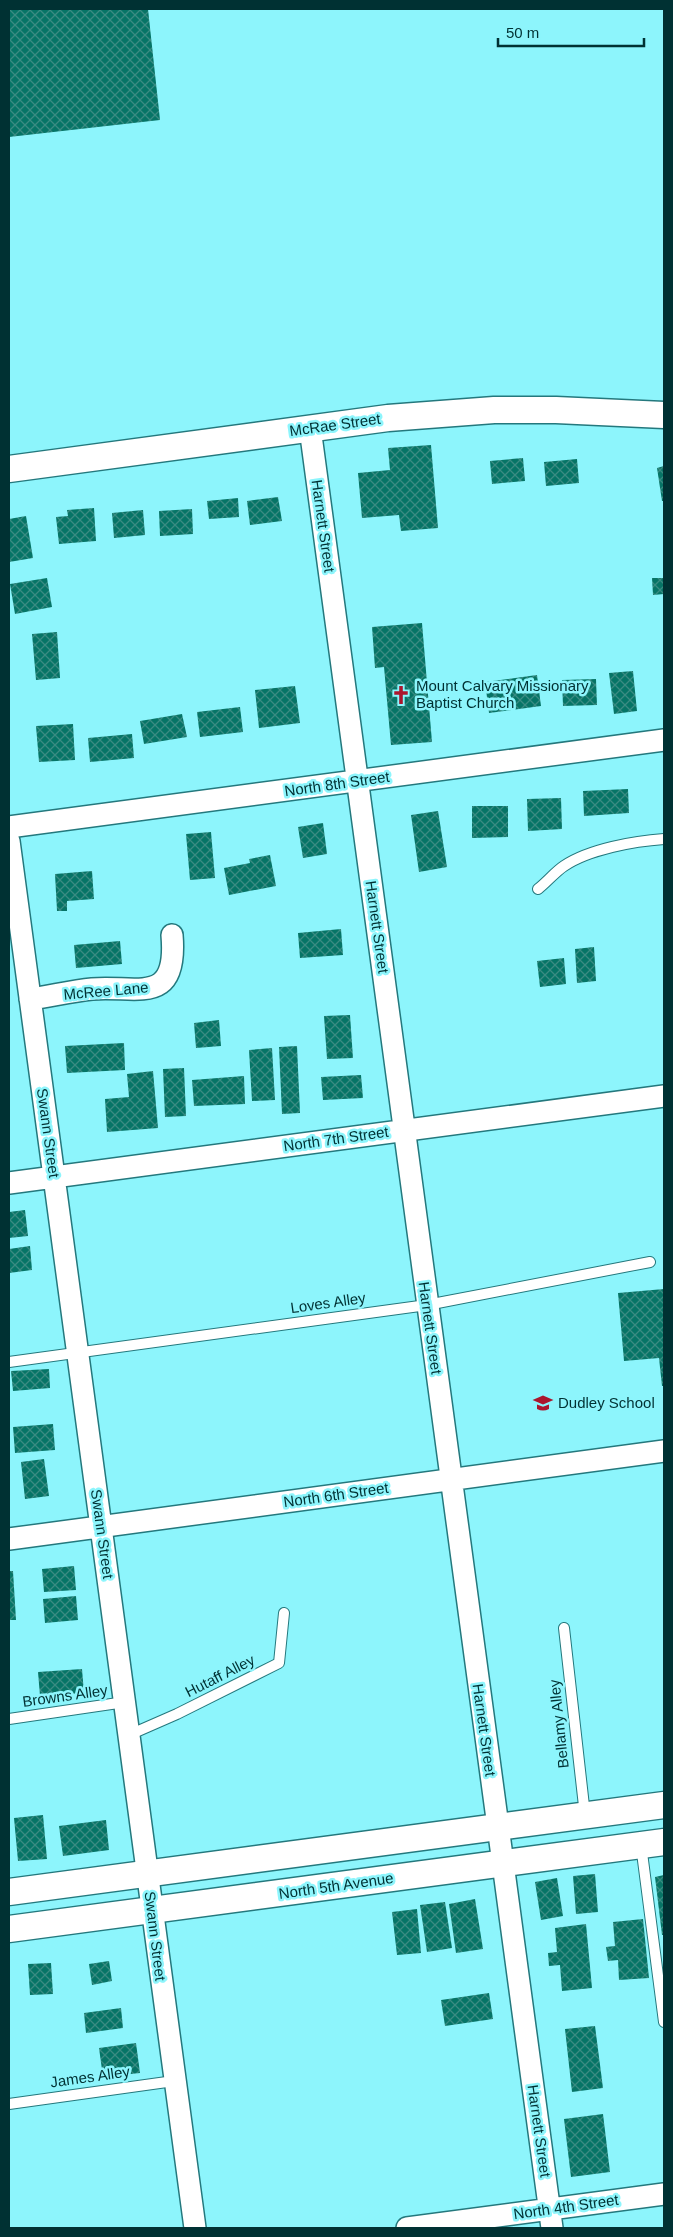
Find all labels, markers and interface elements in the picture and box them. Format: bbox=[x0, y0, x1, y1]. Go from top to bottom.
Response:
scale bar bbox=[498, 15, 644, 47]
text: 50 m bbox=[506, 24, 539, 41]
street label: McRae Street bbox=[288, 410, 382, 439]
street label: Harnett Street bbox=[309, 479, 339, 574]
place label: Mount Calvary Missionary Baptist Church bbox=[416, 677, 589, 711]
church icon: Mount Calvary Missionary Baptist Church bbox=[390, 684, 412, 706]
street label: North 8th Street bbox=[283, 768, 391, 799]
street label: Harnett Street bbox=[363, 880, 393, 975]
street label: McRee Lane bbox=[63, 978, 149, 1003]
street label: Swann Street bbox=[34, 1087, 63, 1180]
street label: North 7th Street bbox=[282, 1123, 390, 1154]
street label: Harnett Street bbox=[416, 1281, 446, 1376]
street label: Loves Alley bbox=[289, 1289, 367, 1316]
school or university icon: Dudley School bbox=[532, 1392, 554, 1414]
place label: Dudley School bbox=[558, 1394, 655, 1411]
street label: North 6th Street bbox=[282, 1479, 390, 1510]
street label: Swann Street bbox=[88, 1488, 117, 1581]
street label: Hutaff Alley bbox=[182, 1651, 258, 1700]
street label: Bellamy Alley bbox=[545, 1678, 572, 1769]
street label: Browns Alley bbox=[21, 1681, 109, 1710]
street label: Harnett Street bbox=[470, 1683, 500, 1778]
street label: North 5th Avenue bbox=[277, 1869, 394, 1902]
street label: Swann Street bbox=[142, 1890, 170, 1982]
street label: James Alley bbox=[49, 2062, 131, 2090]
street label: Harnett Street bbox=[525, 2084, 555, 2179]
street label: North 4th Street bbox=[512, 2191, 620, 2222]

